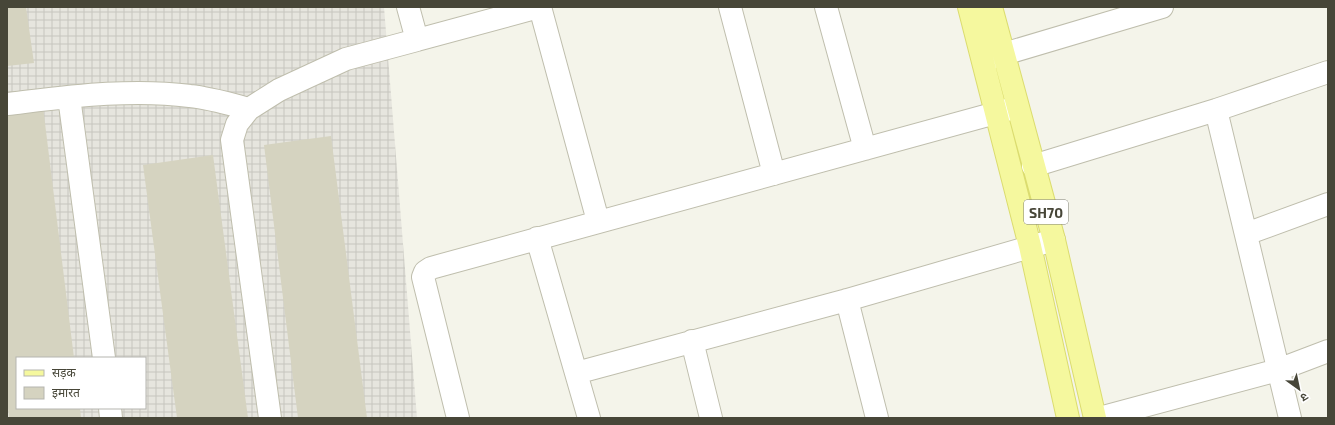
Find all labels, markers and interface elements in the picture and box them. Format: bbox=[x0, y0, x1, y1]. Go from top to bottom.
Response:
road number: SH70 bbox=[1024, 200, 1068, 224]
legend bbox=[16, 357, 146, 409]
text: सड़क bbox=[52, 365, 77, 380]
north arrow bbox=[1279, 369, 1319, 409]
text: इमारत bbox=[52, 385, 81, 400]
text: उ bbox=[1298, 391, 1311, 405]

